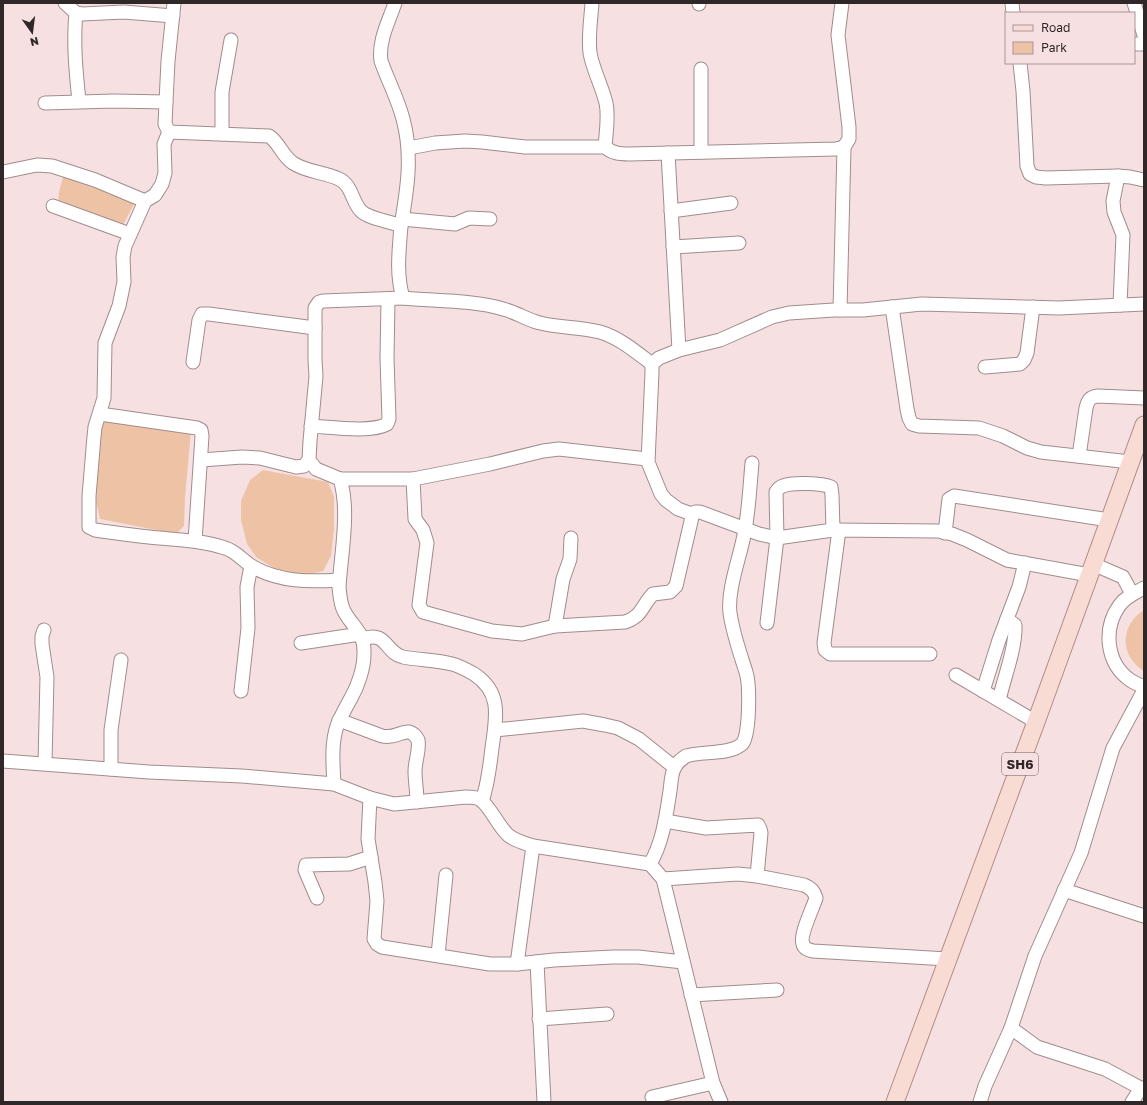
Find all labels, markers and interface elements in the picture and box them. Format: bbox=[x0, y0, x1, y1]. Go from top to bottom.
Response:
north arrow bbox=[12, 12, 52, 52]
legend bbox=[1005, 12, 1135, 64]
text: Road bbox=[1041, 20, 1070, 35]
text: N bbox=[29, 35, 40, 50]
text: Park bbox=[1041, 40, 1067, 55]
road number: SH6 bbox=[1002, 753, 1038, 775]

